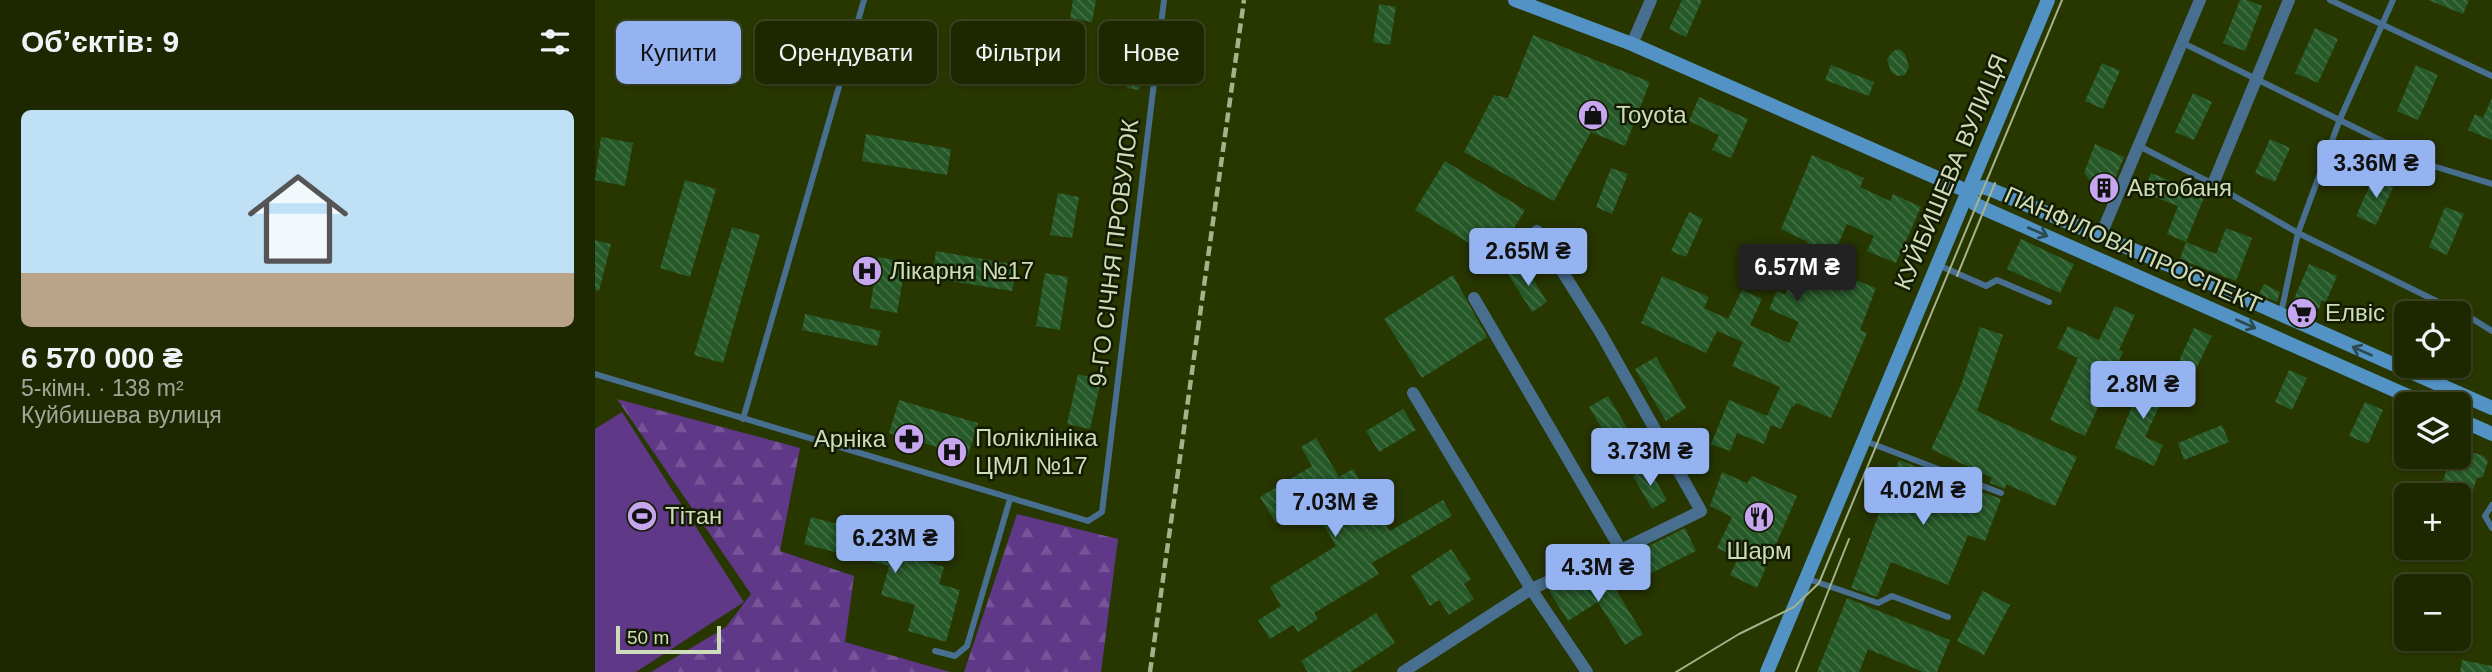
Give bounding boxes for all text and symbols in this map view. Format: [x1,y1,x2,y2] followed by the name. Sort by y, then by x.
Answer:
[616,21,741,84] chip: Купити
[755,21,937,84] chip: Орендувати
[951,21,1085,84] chip: Фільтри
[1099,21,1204,84] chip: Нове
[536,23,574,61] icon: filters
[21,25,179,58] text: Об’єктів: 9
[1889,50,2012,294] street label: КУЙБИШЕВА ВУЛИЦЯ
[1576,98,1610,132] shop icon: Toyota
[1616,101,1687,128] place label: Toyota
[1084,118,1143,388] street label: 9-ГО СІЧНЯ ПРОВУЛОК
[2311,140,2441,200] pin: 3.36M ₴
[2333,150,2419,176] text: 3.36M ₴
[235,156,361,282] icon: home
[2087,171,2121,205] building icon: Автобаня
[2127,174,2232,201] place label: Автобаня
[2001,181,2266,319] street label: ПАНФІЛОВА ПРОСПЕКТ
[2026,226,2048,239] one-way arrow
[1463,229,1593,288] pin: 2.65M ₴
[1485,238,1571,264] text: 2.65M ₴
[1732,244,1862,304] pin: 6.57M ₴
[850,254,884,288] hospital icon: Лікарня №17
[1754,254,1840,280] text: 6.57M ₴
[890,257,1034,284] place label: Лікарня №17
[2285,296,2319,330] supermarket icon: Елвіс
[2325,299,2385,326] place label: Елвіс
[2394,301,2471,651] map controls
[2394,301,2471,378] button: locate
[2234,318,2256,331] one-way arrow
[21,341,183,374] text: 6 570 000 ₴
[2352,344,2373,357] one-way arrow
[2086,362,2200,421] pin: 2.8M ₴
[2107,371,2179,397] text: 2.8M ₴
[21,375,184,401] text: 5-кімн. · 138 m²
[2394,392,2471,469] button: layers
[21,402,222,428] text: Куйбишева вулиця
[892,422,926,456] pharmacy icon: Арніка
[975,424,1098,479] place label: Поліклініка ЦМЛ №17
[814,425,887,452] place label: Арніка
[1585,428,1715,488] pin: 3.73M ₴
[935,435,969,469] hospital icon: Поліклініка ЦМЛ №17
[1607,438,1693,464] text: 3.73M ₴
[1858,468,1988,527] pin: 4.02M ₴
[1880,477,1966,503] text: 4.02M ₴
[1270,480,1400,539] pin: 7.03M ₴
[2394,483,2471,560] button: +
[1292,489,1378,515] text: 7.03M ₴
[625,499,659,533] sports icon: Тітан
[1742,500,1776,534] restaurant icon: Шарм
[665,502,722,529] place label: Тітан
[830,516,960,575] pin: 6.23M ₴
[852,525,938,551] text: 6.23M ₴
[1726,537,1792,564] place label: Шарм
[1541,544,1655,604] pin: 4.3M ₴
[1562,554,1634,580] text: 4.3M ₴
[2394,574,2471,651] button: −
[616,623,721,655] scale bar
[627,627,669,648] text: 50 m

